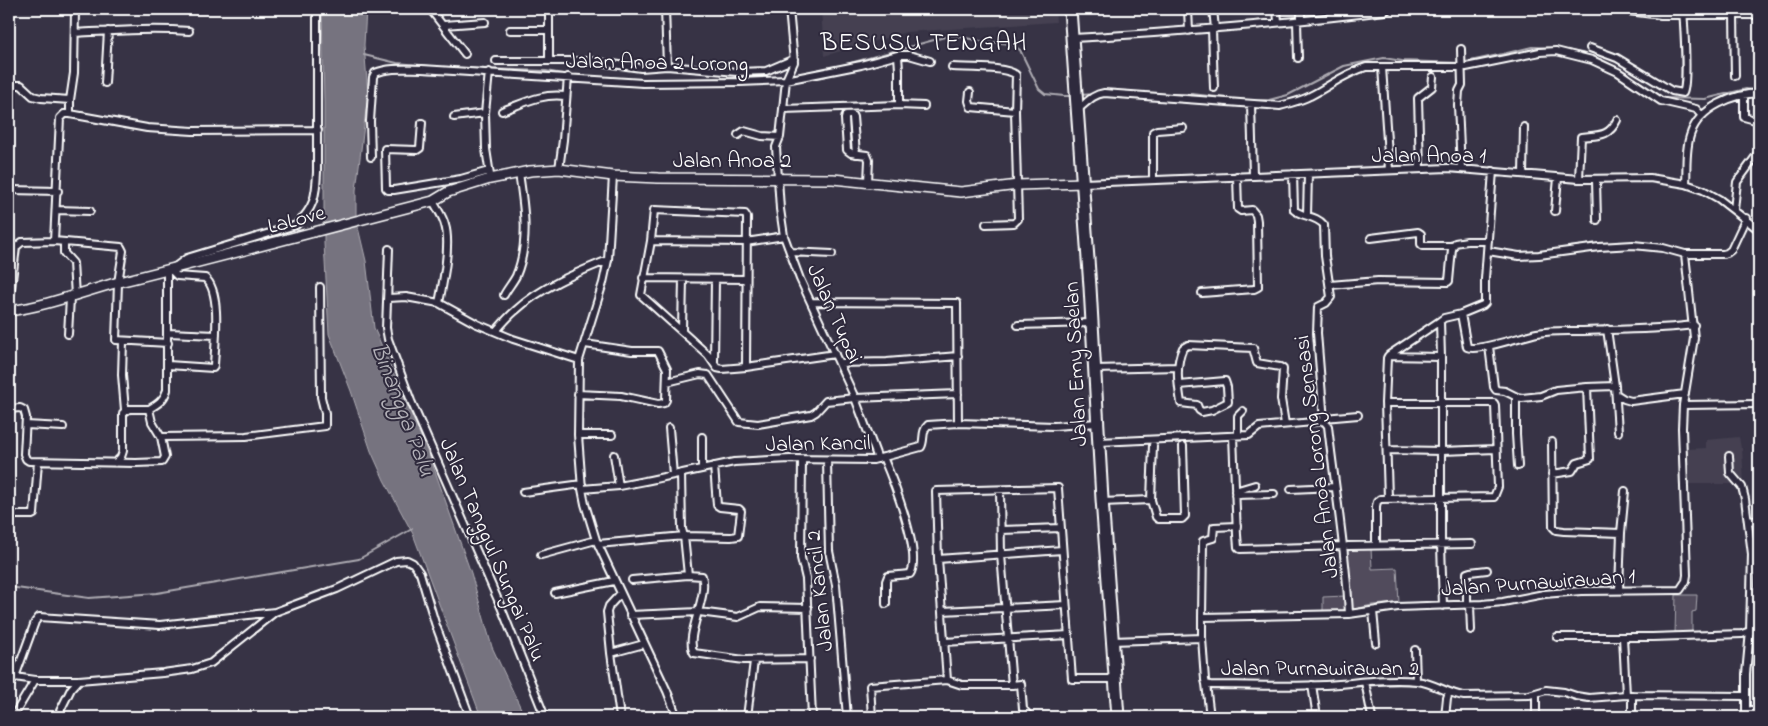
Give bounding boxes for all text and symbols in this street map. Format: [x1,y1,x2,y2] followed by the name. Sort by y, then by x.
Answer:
[820,26,1027,62] district label: BESUSU TENGAH
[565,46,749,83] street label: Jalan Anoa 2 Lorong
[1372,141,1486,173] street label: Jalan Anoa 1
[673,146,791,178] street label: Jalan Anoa 2
[264,198,329,244] street label: LaLove
[797,259,869,369] street label: Jalan Tupai
[1057,281,1098,447] street label: Jalan Emy Saelan
[1287,333,1350,580] street label: Jalan Anoa Lorong Sensasi
[360,338,443,482] water label: Binangga Palu
[765,428,871,462] street label: Jalan Kancil
[429,434,553,667] street label: Jalan Tanggul Sungai Palu
[799,528,843,653] street label: Jalan Kancil 2
[1440,561,1636,607] street label: Jalan Purnawirawan 1
[1221,654,1419,686] street label: Jalan Purnawirawan 2

